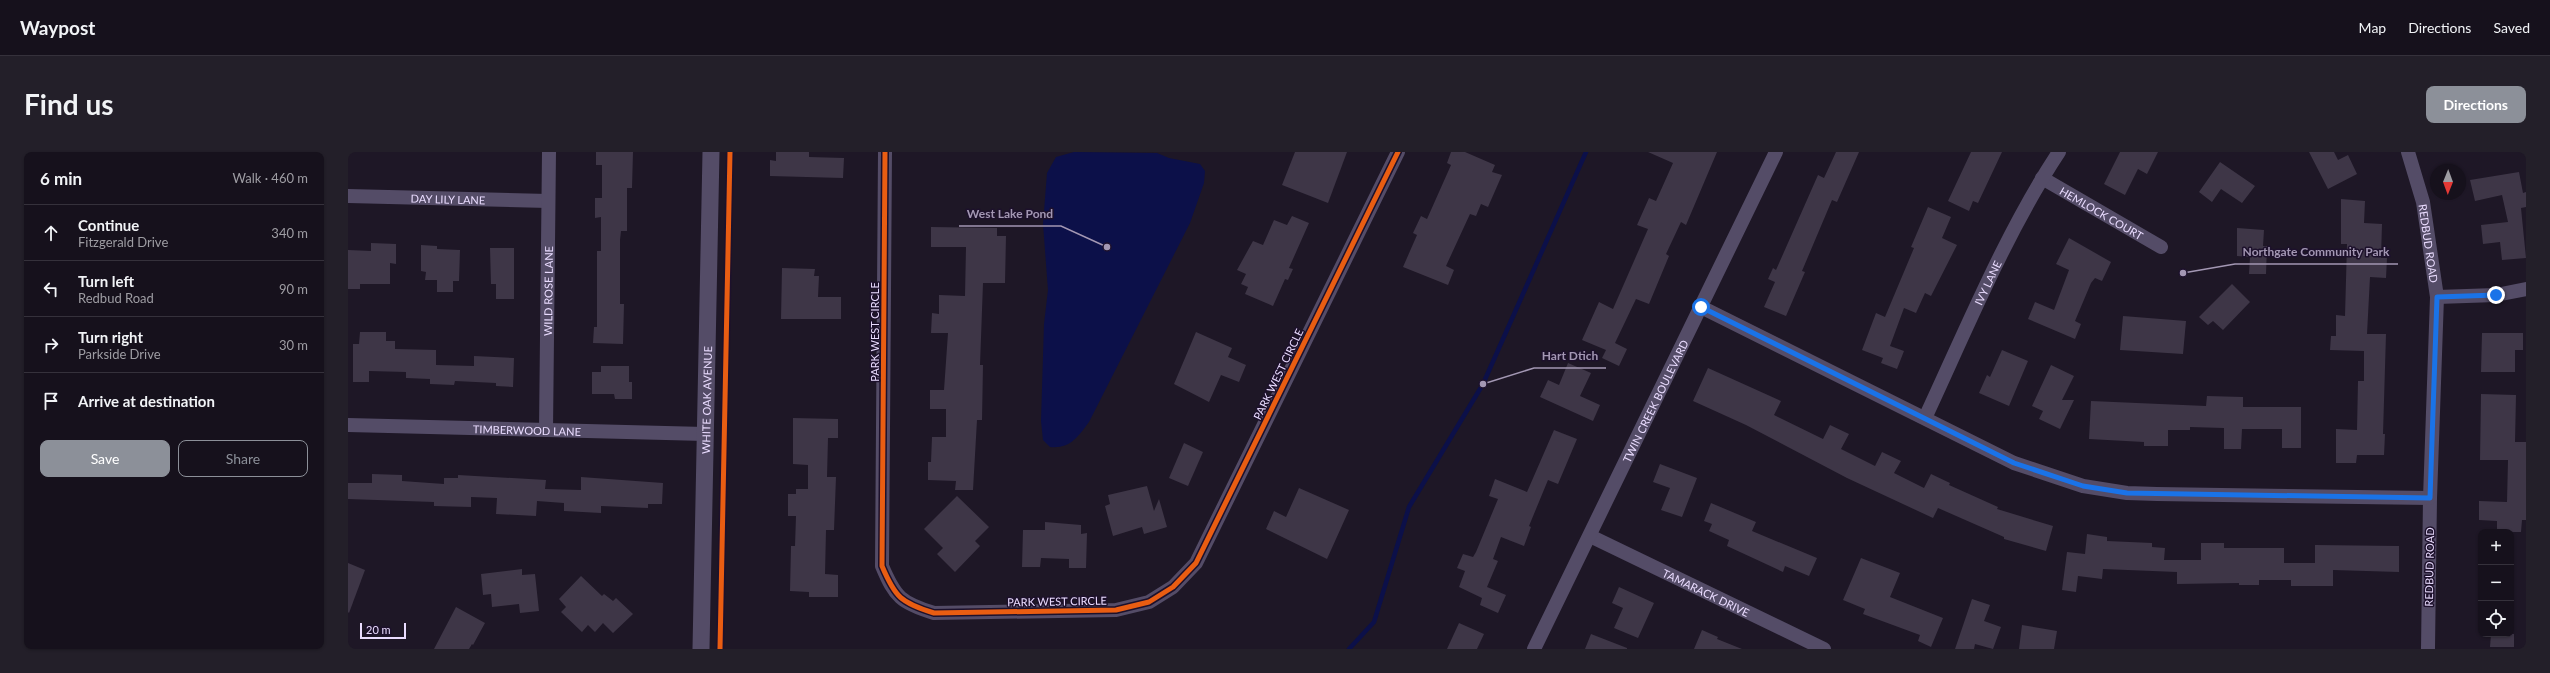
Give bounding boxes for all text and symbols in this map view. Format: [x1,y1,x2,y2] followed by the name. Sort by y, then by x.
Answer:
[20,16,95,39] text: Waypost
[2359,19,2386,36] text: Map
[2408,19,2471,36] text: Directions
[2493,19,2530,36] text: Saved
[2426,86,2526,123] button: Directions
[24,87,114,121] text: Find us
[2430,164,2466,200] north arrow
[40,168,82,189] text: 6 min
[232,170,308,186] text: Walk · 460 m
[2058,183,2146,242] street label: HEMLOCK COURT
[411,191,485,206] street label: DAY LILY LANE
[959,202,1061,226] callout: West Lake Pond
[2417,203,2441,284] street label: REDBUD ROAD
[967,206,1053,221] text: West Lake Pond
[78,216,139,234] text: Continue
[40,222,62,244] icon: ahead
[271,225,308,241] text: 340 m
[78,234,168,250] text: Fitzgerald Drive
[2235,240,2398,264] callout: Northgate Community Park
[2243,244,2390,259] text: Northgate Community Park
[541,246,554,336] street label: WILD ROSE LANE
[1971,258,2003,307] street label: IVY LANE
[78,272,134,290] text: Turn left
[40,278,62,300] icon: left
[279,281,308,297] text: 90 m
[868,282,881,382] street label: PARK WEST CIRCLE
[2487,286,2505,304] route end
[78,290,154,306] text: Redbud Road
[1692,298,1710,316] route start
[1250,326,1306,422] street label: PARK WEST CIRCLE
[78,328,143,346] text: Turn right
[40,334,62,356] icon: right
[279,337,308,353] text: 30 m
[1619,337,1690,464] street label: TWIN CREEK BOULEVARD
[1534,344,1606,368] callout: Hart Dtich
[78,346,161,362] text: Parkside Drive
[698,346,714,454] street label: WHITE OAK AVENUE
[1542,348,1598,363] text: Hart Dtich
[40,390,62,412] icon: arrive
[78,392,215,410] text: Arrive at destination
[473,422,581,437] street label: TIMBERWOOD LANE
[40,440,170,477] button: Save
[178,440,308,477] button: Share
[2422,527,2436,607] street label: REDBUD ROAD
[2478,529,2514,637] map controls
[2478,529,2514,565] button: +
[2478,565,2514,601] button: −
[1661,566,1752,619] street label: TAMARACK DRIVE
[1007,594,1107,608] street label: PARK WEST CIRCLE
[2478,601,2514,637] button: locate
[360,621,406,640] scale bar
[366,623,391,636] text: 20 m

